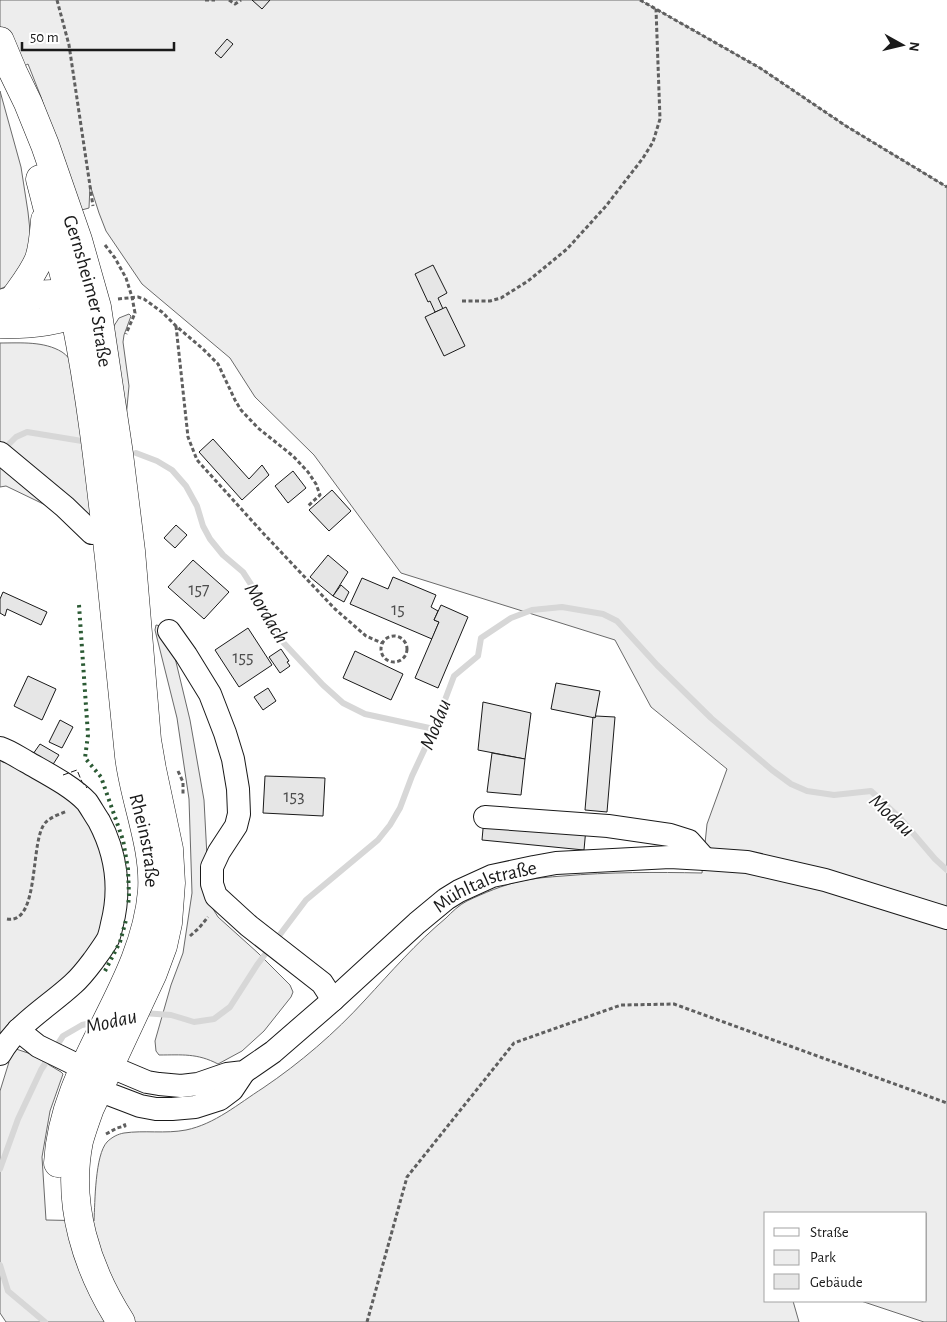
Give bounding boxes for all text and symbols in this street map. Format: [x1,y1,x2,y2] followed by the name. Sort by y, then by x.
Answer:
[22,20,175,52] scale bar
[877,20,927,70] north arrow
[30,30,59,45] text: 50 m
[906,41,921,52] text: N
[59,212,115,368] street label: Gernsheimer Straße
[241,579,293,647] water label: Mordach
[188,581,210,599] house number: 157
[391,601,405,619] house number: 15
[232,649,254,667] house number: 155
[416,696,455,752] water label: Modau
[283,788,305,806] house number: 153
[865,790,918,841] water label: Modau
[125,792,161,888] street label: Rheinstraße
[429,858,539,917] street label: Mühltalstraße
[83,1005,139,1038] water label: Modau
[764,1212,927,1302] legend
[810,1225,849,1240] text: Straße
[810,1250,836,1265] text: Park
[810,1275,863,1290] text: Gebäude

